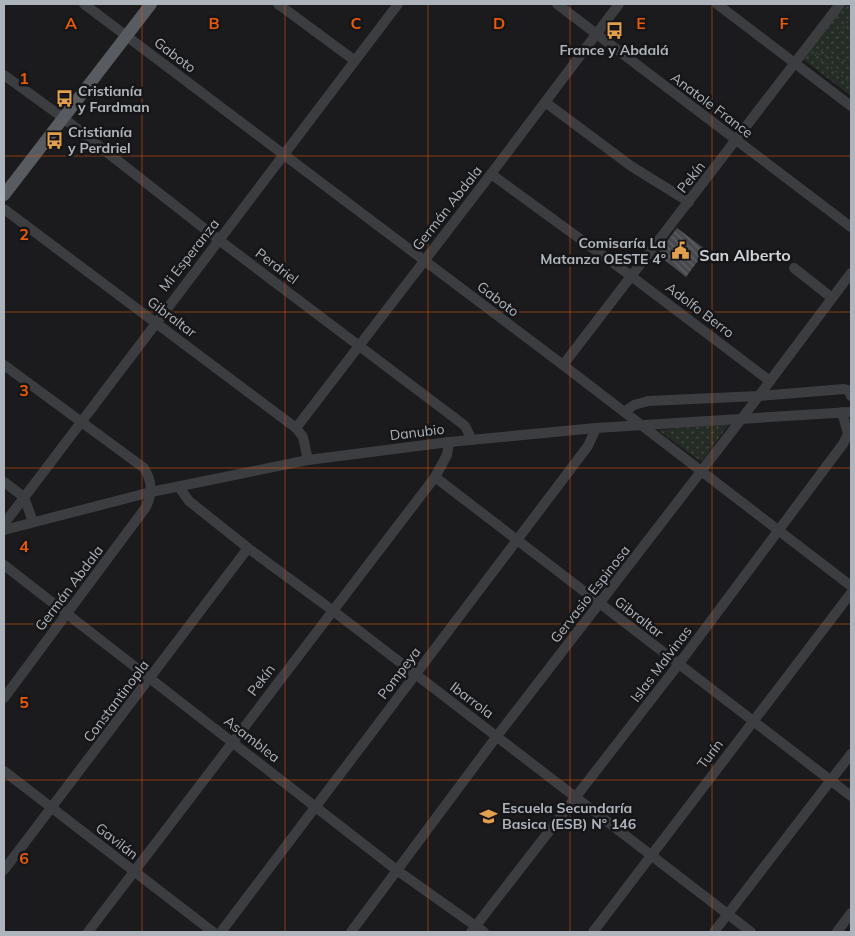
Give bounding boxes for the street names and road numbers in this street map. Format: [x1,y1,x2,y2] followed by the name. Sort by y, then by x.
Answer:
[150,33,200,77] street label: Gaboto
[667,68,757,142] street label: Anatole France
[673,158,709,196] street label: Pekín
[408,162,486,254] street label: Germán Abdala
[155,215,223,295] street label: Mi Esperanza
[252,244,302,288] street label: Perdriel
[473,277,523,321] street label: Gaboto
[662,278,738,342] street label: Adolfo Berro
[144,293,201,342] street label: Gibraltar
[389,420,445,444] street label: Danubio
[546,541,634,647] street label: Gervasio Espinosa
[31,542,107,634] street label: Germán Abdala
[611,592,668,642] street label: Gibraltar
[626,622,696,706] street label: Islas Malvinas
[374,643,424,703] street label: Pompeya
[79,656,153,746] street label: Constantinopla
[243,661,279,699] street label: Pekín
[447,678,497,722] street label: Ibarrola
[221,712,283,766] street label: Asamblea
[693,736,727,772] street label: Turín
[92,819,142,863] street label: Gavilán

